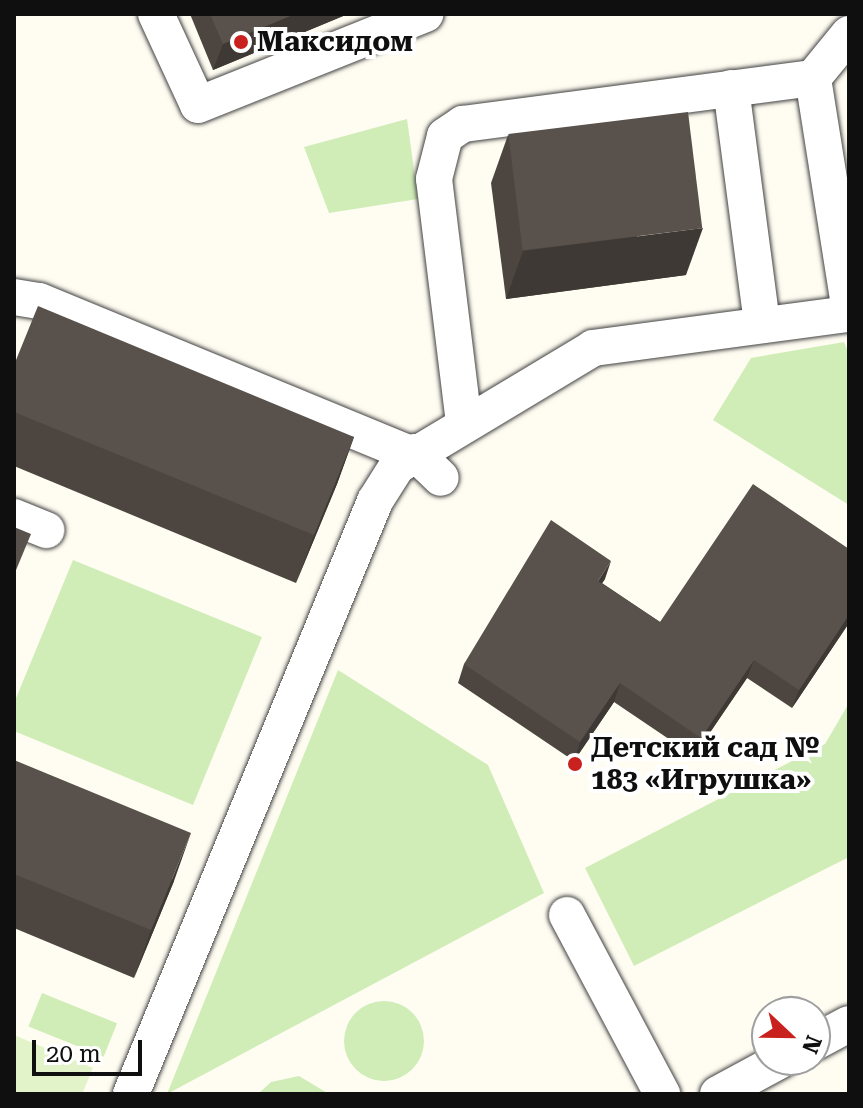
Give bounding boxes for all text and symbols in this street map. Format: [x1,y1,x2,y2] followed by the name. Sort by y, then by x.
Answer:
[257,25,413,59] place label: Максидом
[232,33,250,51] marker: Максидом
[591,731,820,797] place label: Детский сад № 183 «Игрушка»
[566,755,584,773] marker: Детский сад № 183 «Игрушка»
[751,996,831,1076] north arrow
[36,1024,146,1074] scale bar
[797,1032,827,1057] text: N
[46,1040,101,1068] text: 20 m

